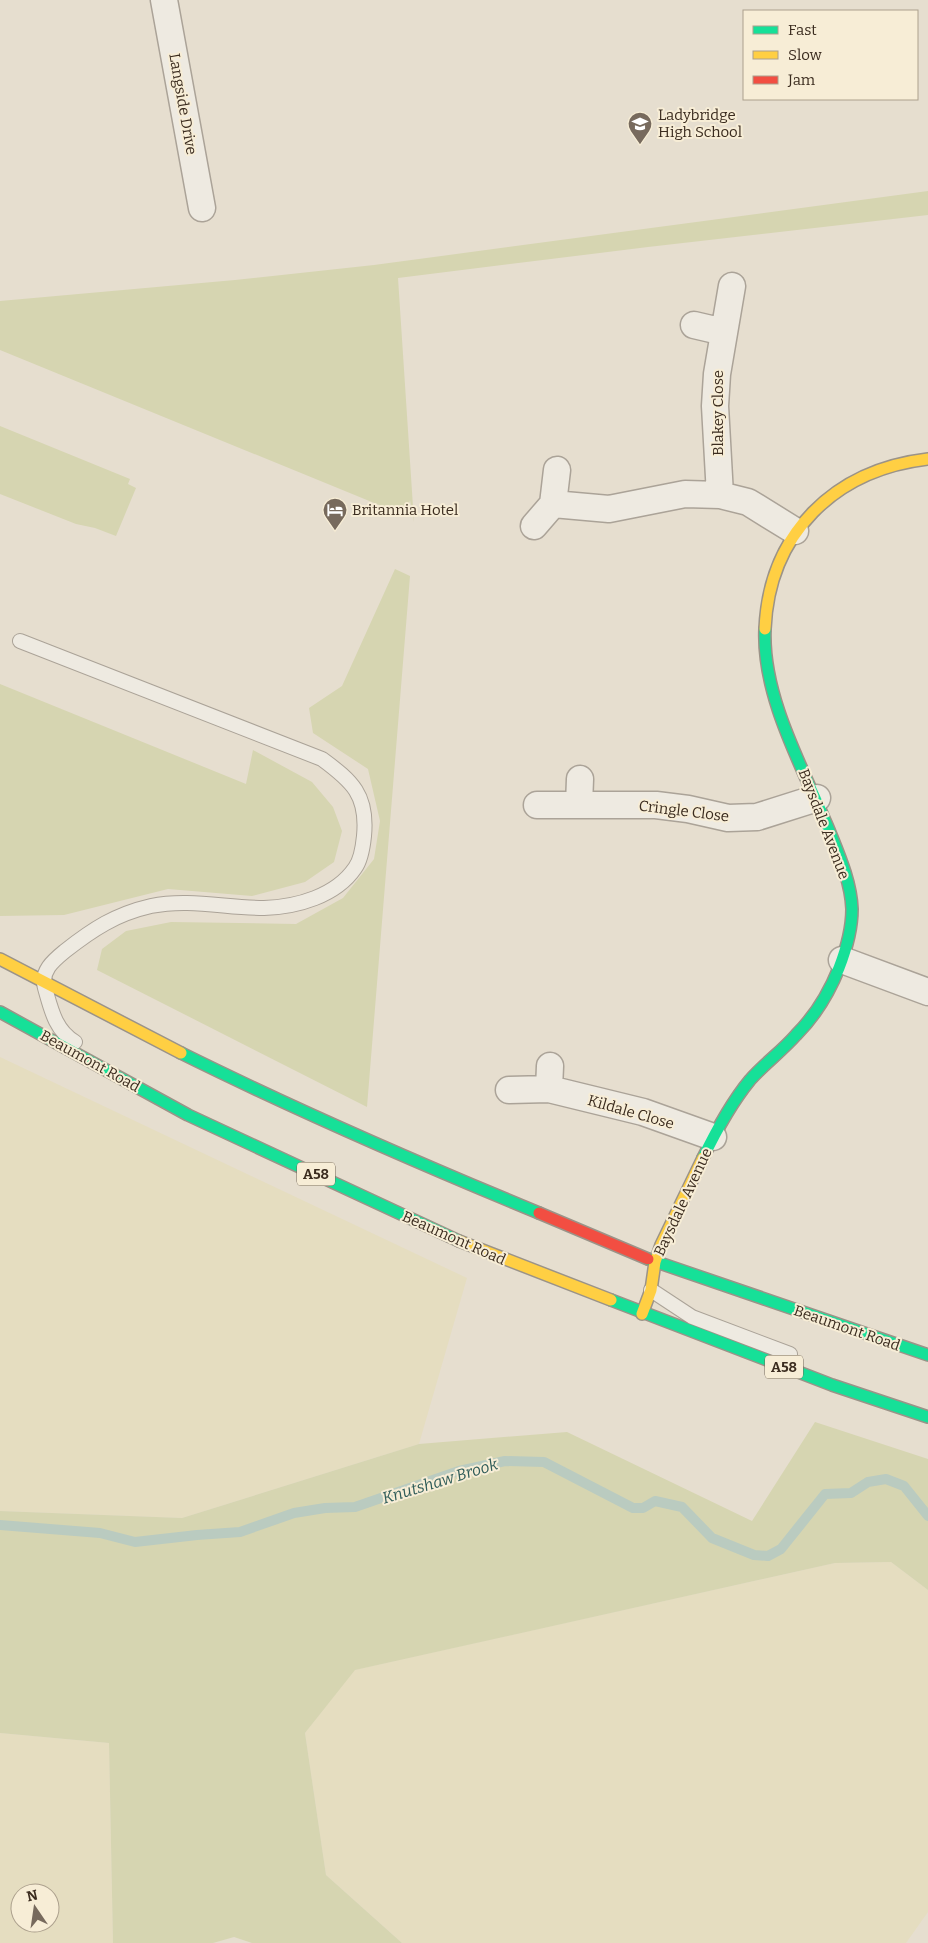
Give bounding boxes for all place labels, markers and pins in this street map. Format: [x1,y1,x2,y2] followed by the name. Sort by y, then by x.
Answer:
[658,106,742,141] place label: Ladybridge High School
[627,111,653,145] school or university icon: Ladybridge High School
[322,497,348,531] hotel icon: Britannia Hotel
[352,501,458,519] place label: Britannia Hotel

